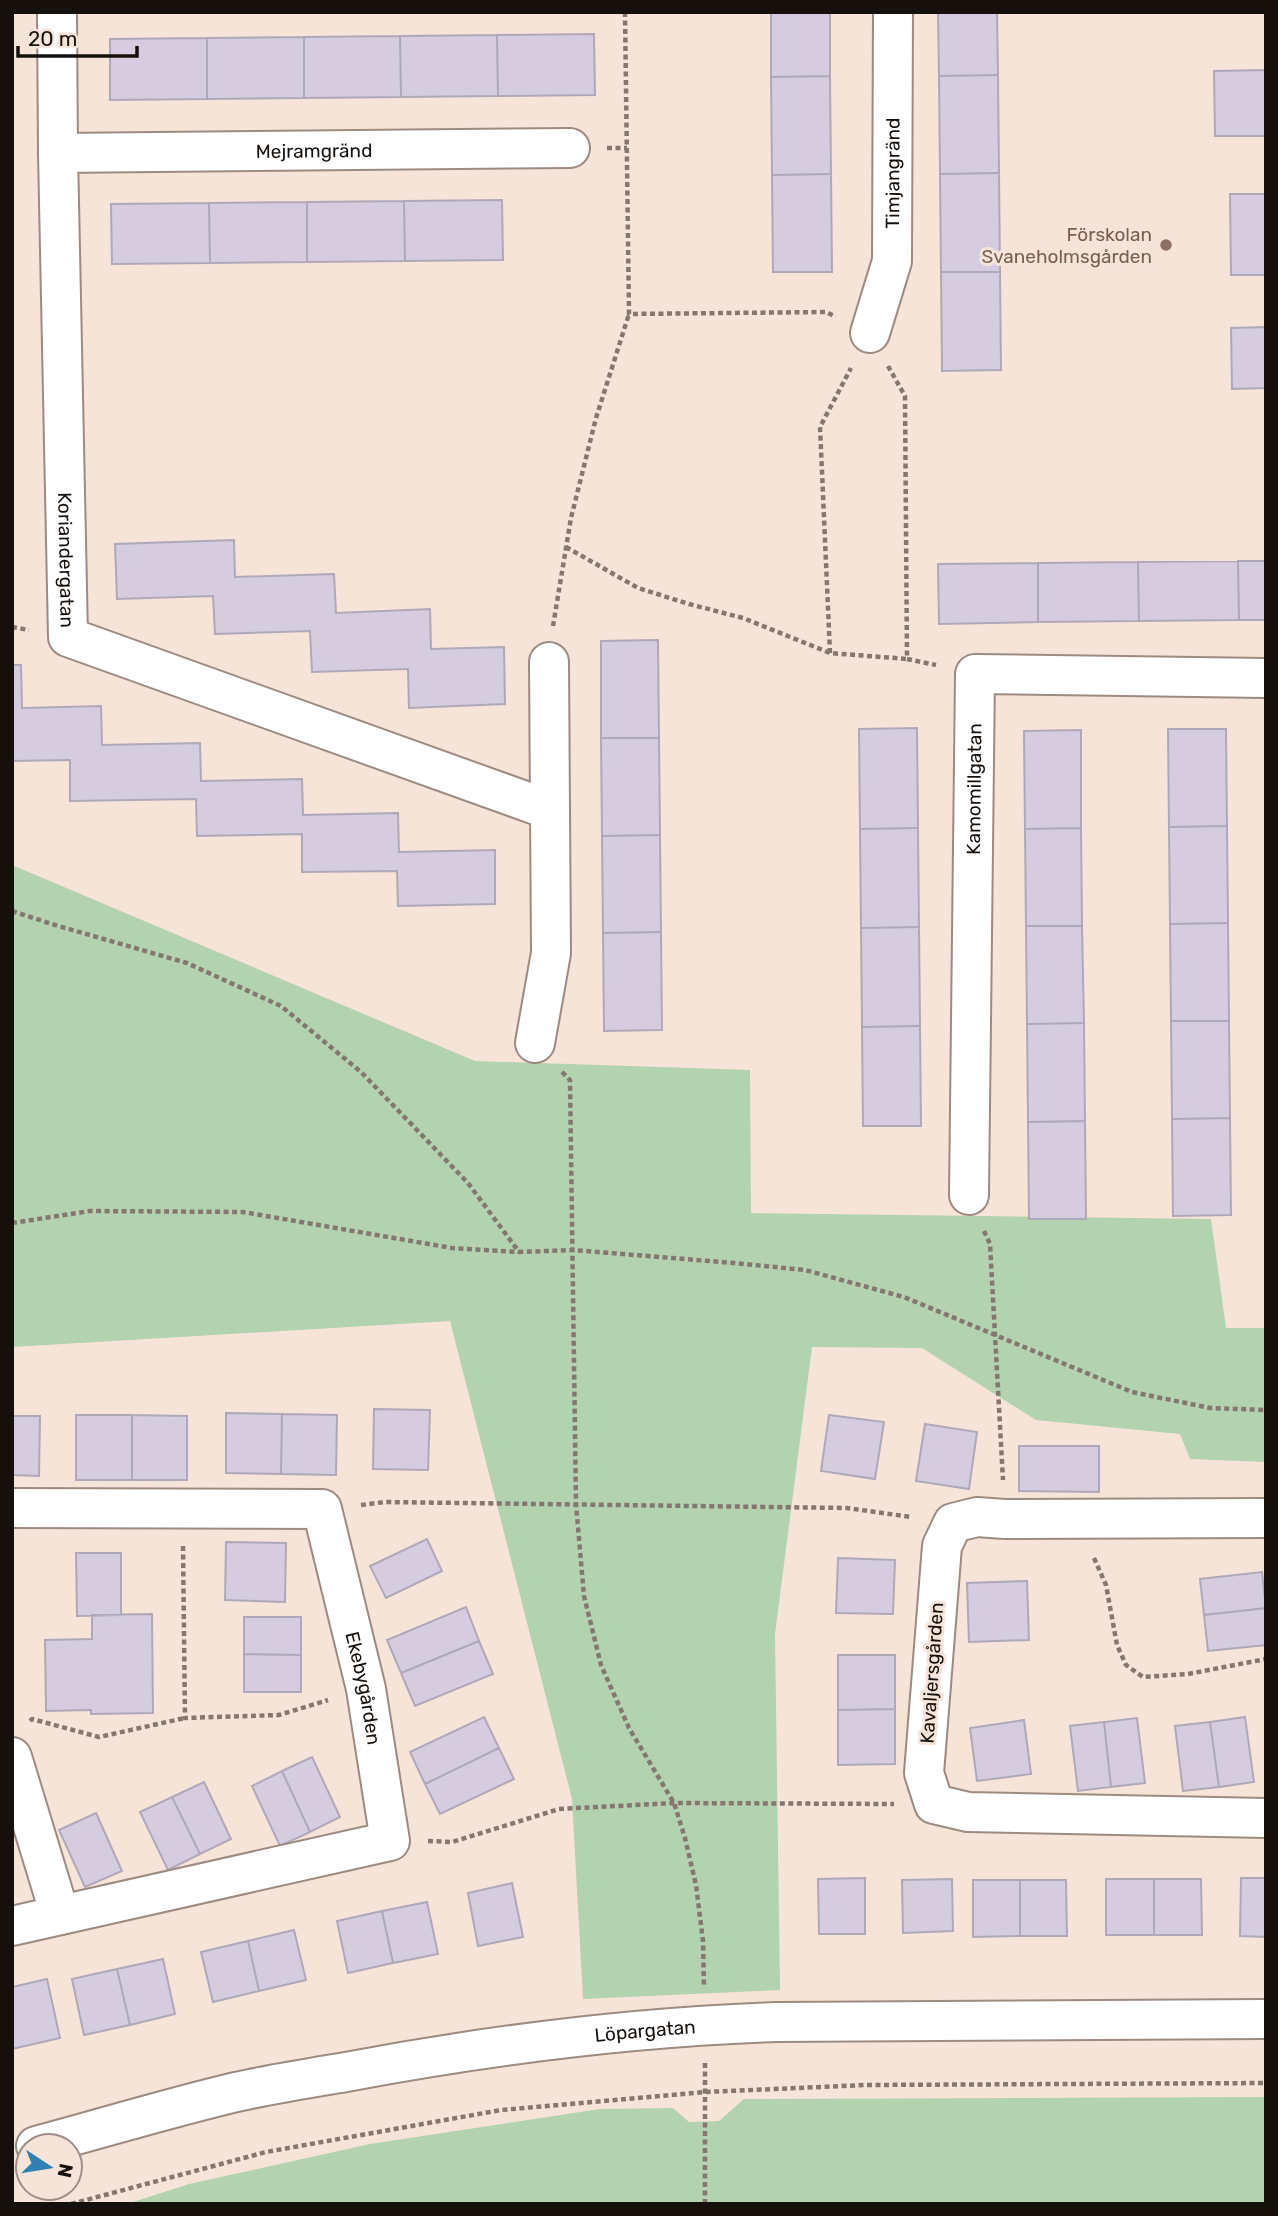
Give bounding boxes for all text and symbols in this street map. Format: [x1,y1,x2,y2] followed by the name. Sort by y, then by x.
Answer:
[18,14,136,58] scale bar
[28,26,77,51] text: 20 m
[881,118,904,229] street label: Timjangränd
[255,138,372,163] street label: Mejramgränd
[981,223,1152,268] place label: Förskolan Svaneholmsgården
[1158,237,1174,253] marker: Förskolan Svaneholmsgården
[54,492,79,628] street label: Koriandergatan
[961,723,986,855] street label: Kamomillgatan
[916,1602,948,1744] street label: Kavaljersgården
[341,1629,386,1746] street label: Ekebygården
[593,2015,696,2046] street label: Löpargatan
[14,2132,84,2202] north arrow
[52,2161,78,2180] text: N

